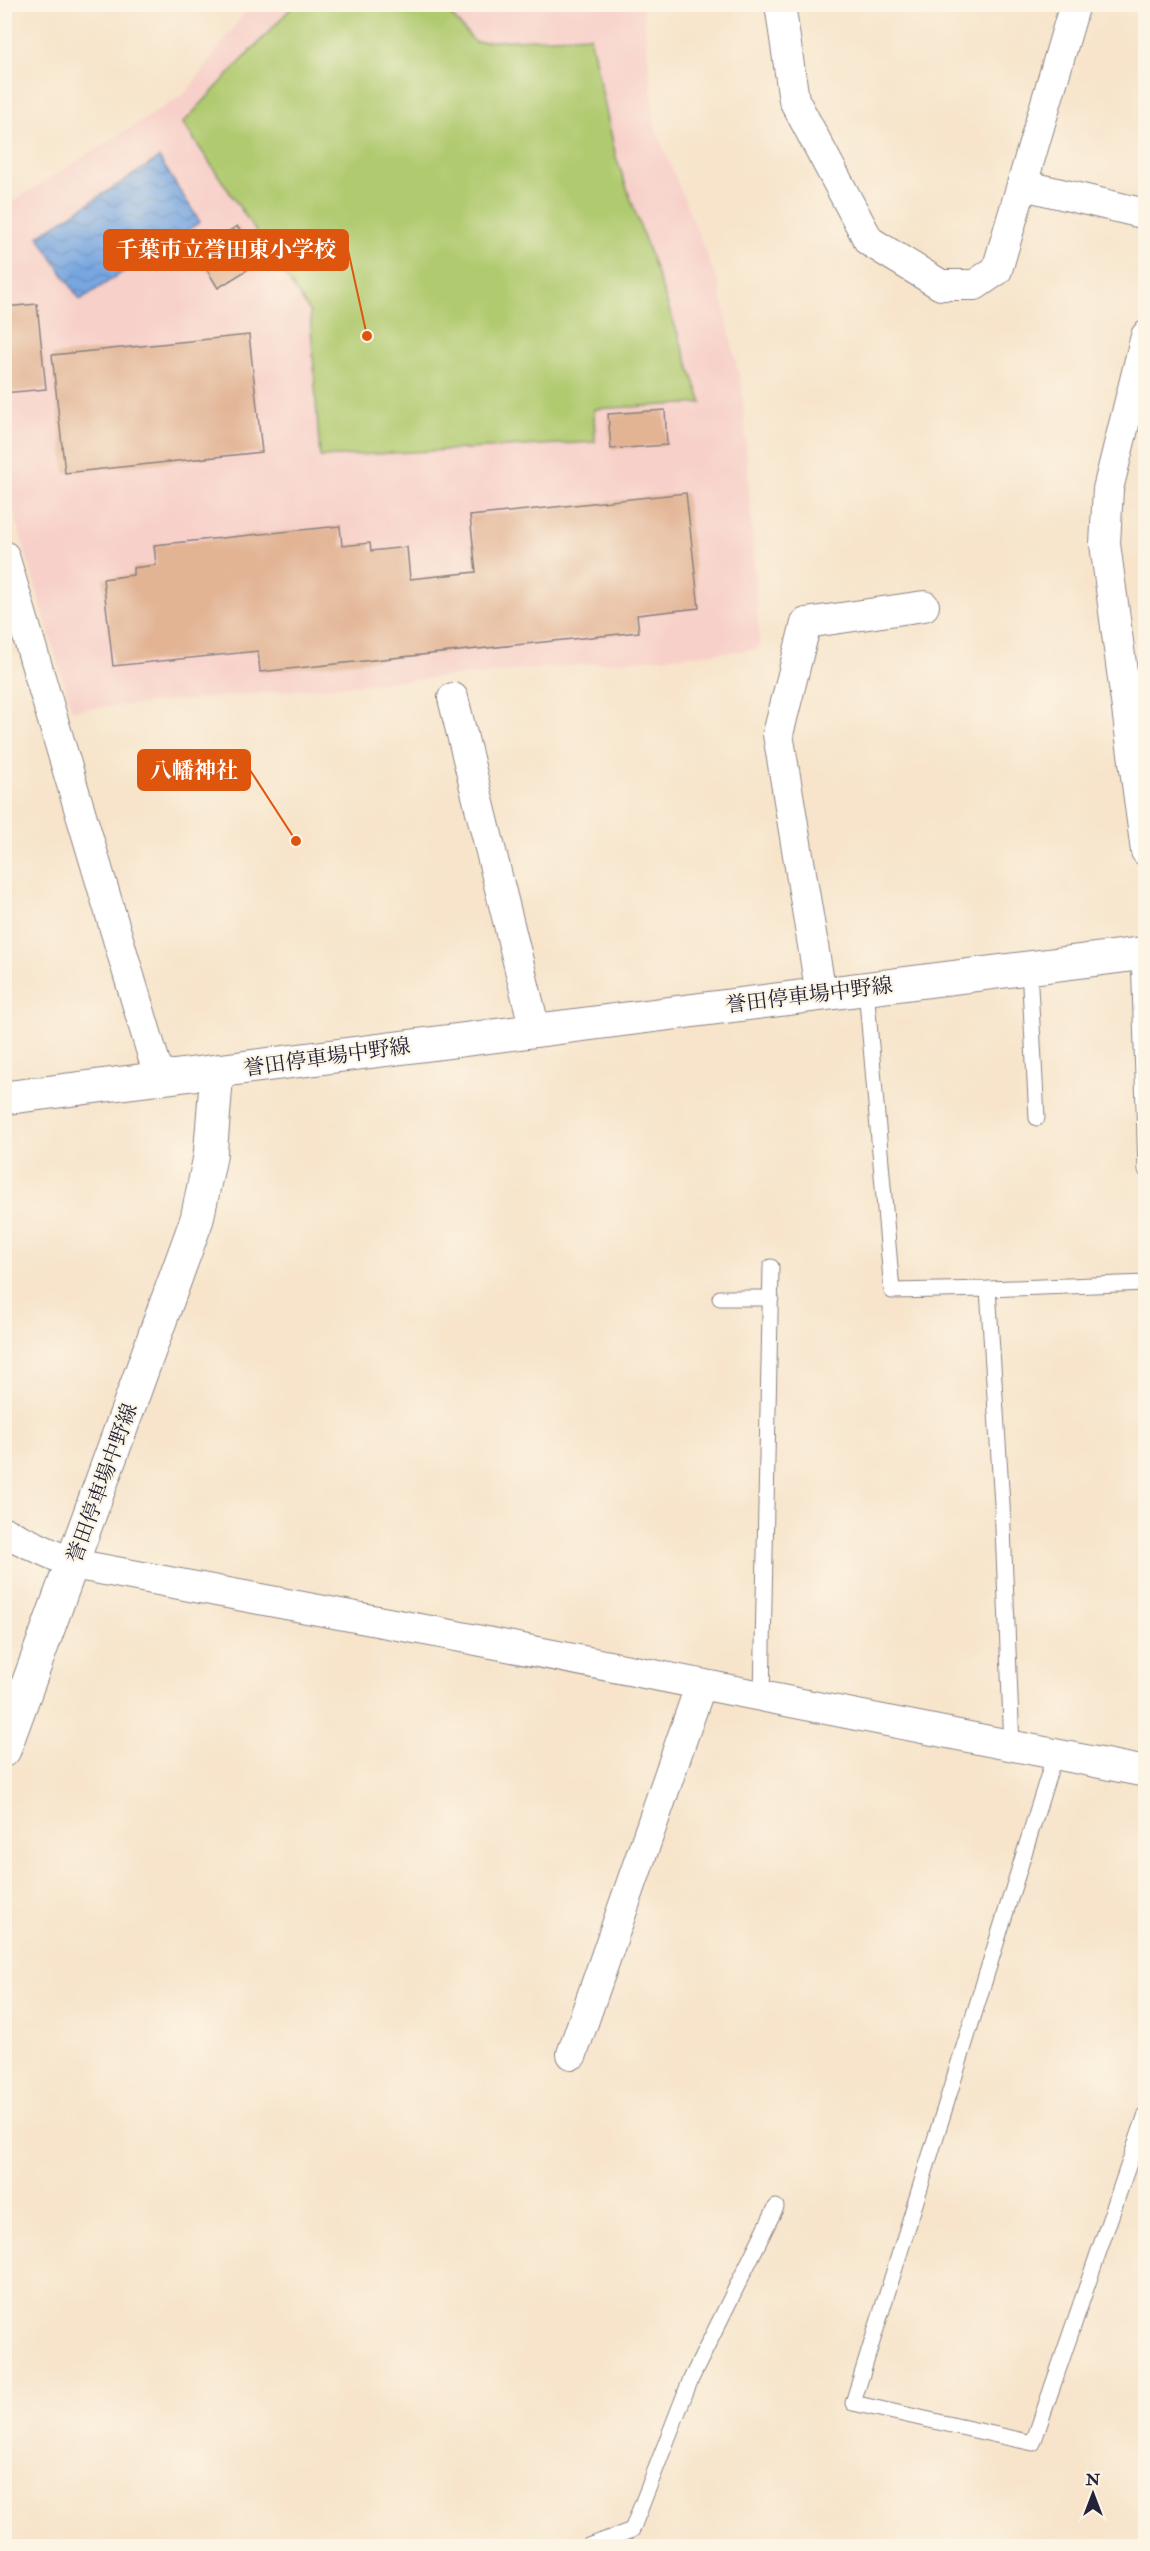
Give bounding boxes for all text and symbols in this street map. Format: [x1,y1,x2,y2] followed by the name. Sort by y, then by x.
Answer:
[104,230,348,270] callout: 千葉市立誉田東小学校
[116,236,336,264] text: 千葉市立誉田東小学校
[138,750,250,790] callout: 八幡神社
[150,757,238,785] text: 八幡神社
[724,972,894,1019] street label: 誉田停車場中野線
[242,1032,412,1083] street label: 誉田停車場中野線
[61,1400,144,1567] street label: 誉田停車場中野線
[1063,2464,1123,2524] north arrow
[1085,2470,1101,2490] text: N

